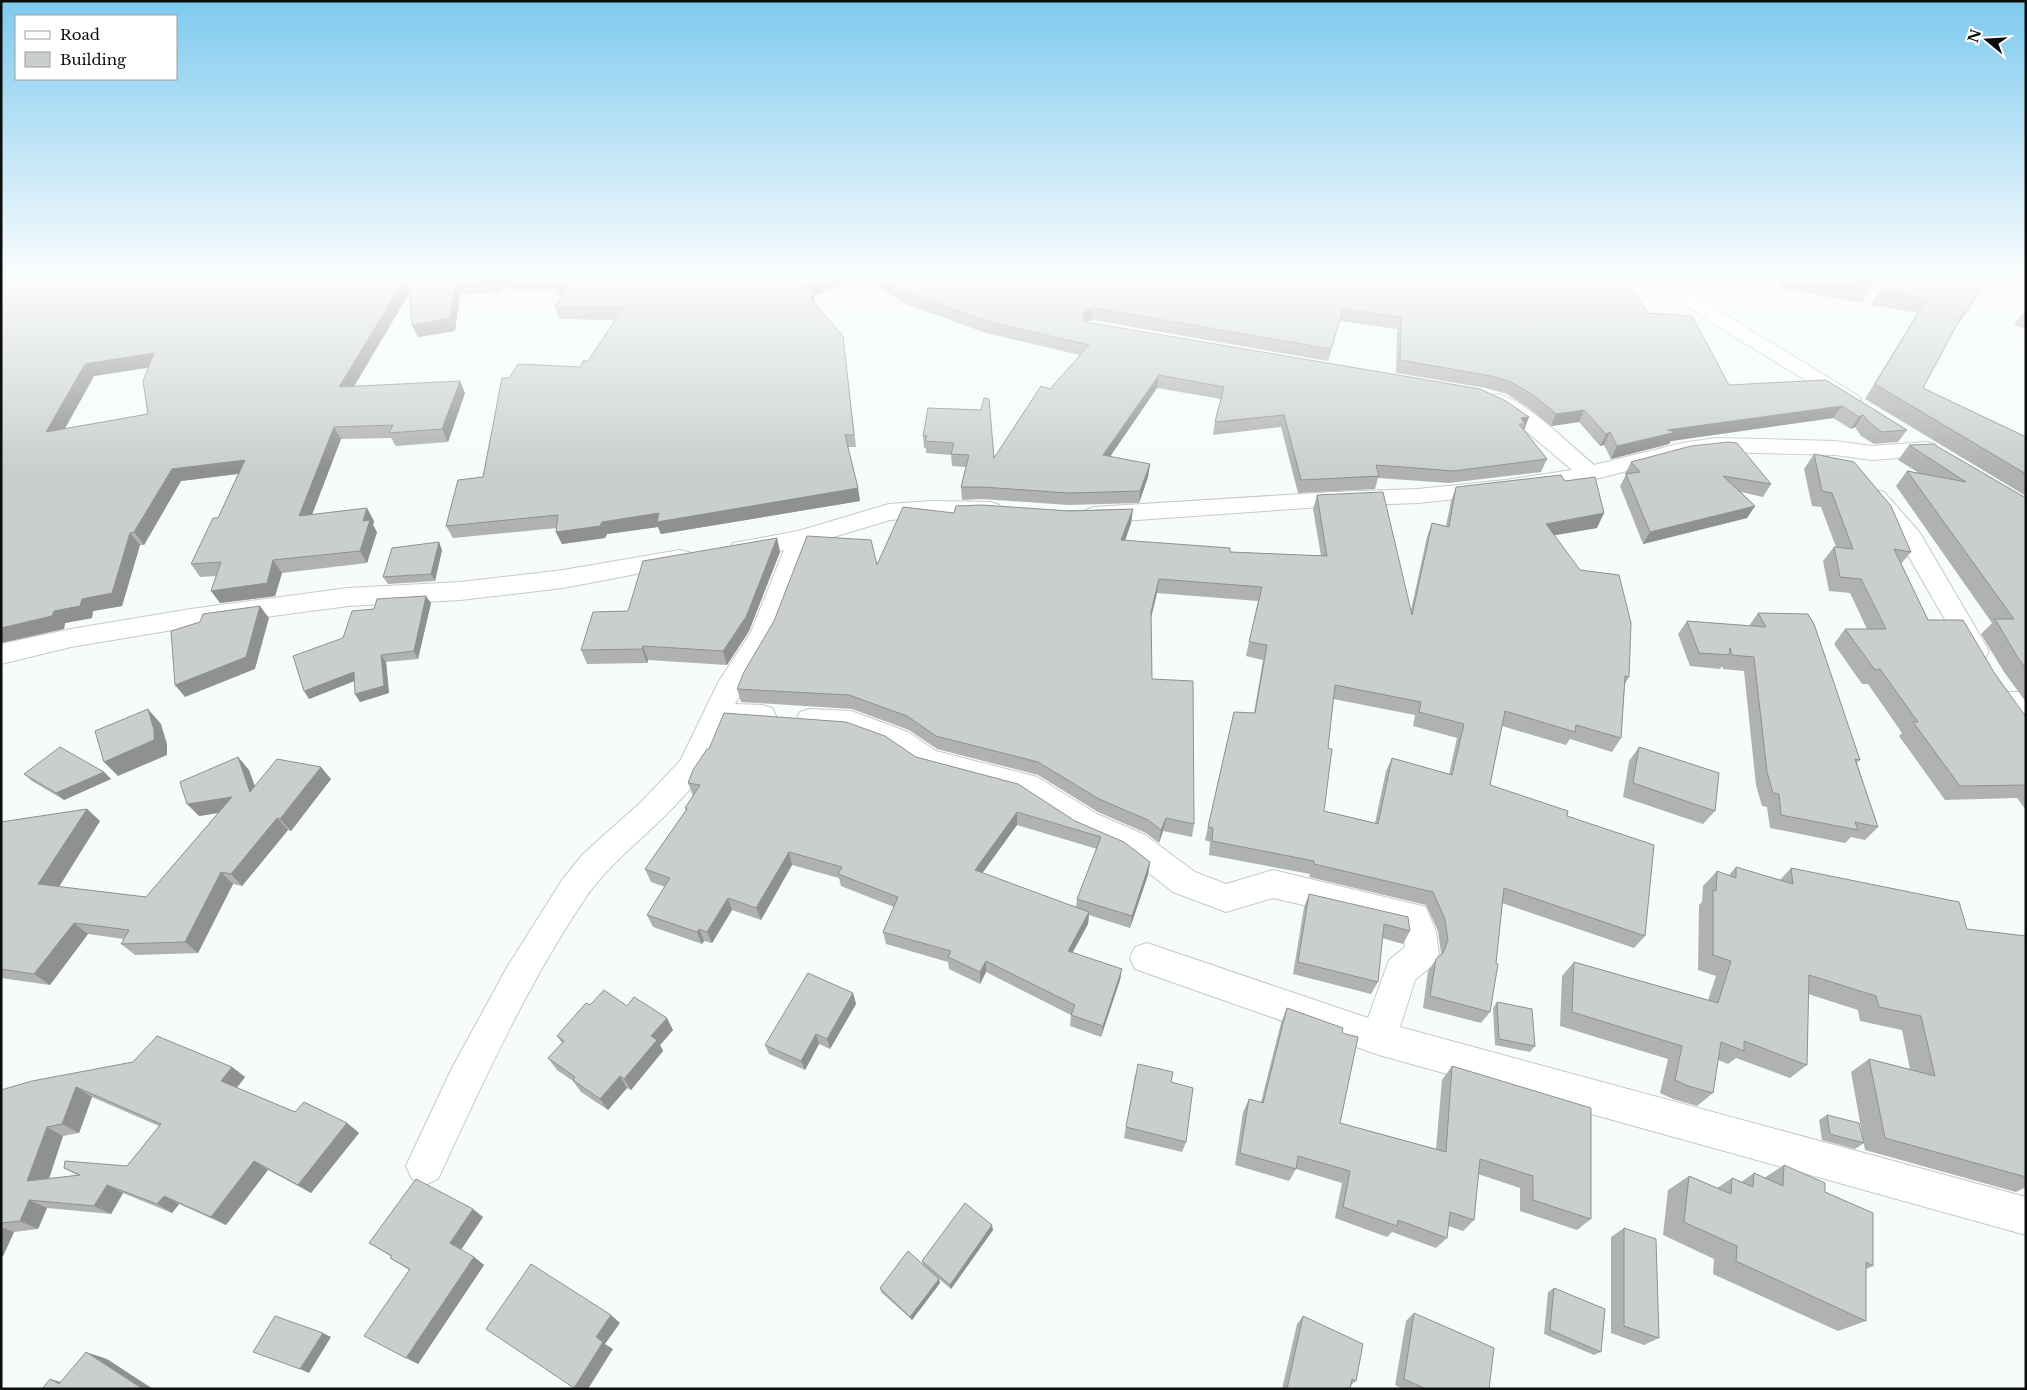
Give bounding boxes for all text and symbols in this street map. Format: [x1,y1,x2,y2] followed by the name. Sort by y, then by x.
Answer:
[15,15,178,80] legend
[1962,15,2012,65] north arrow
[60,25,100,44] text: Road
[1964,27,1985,45] text: N
[60,50,127,69] text: Building

